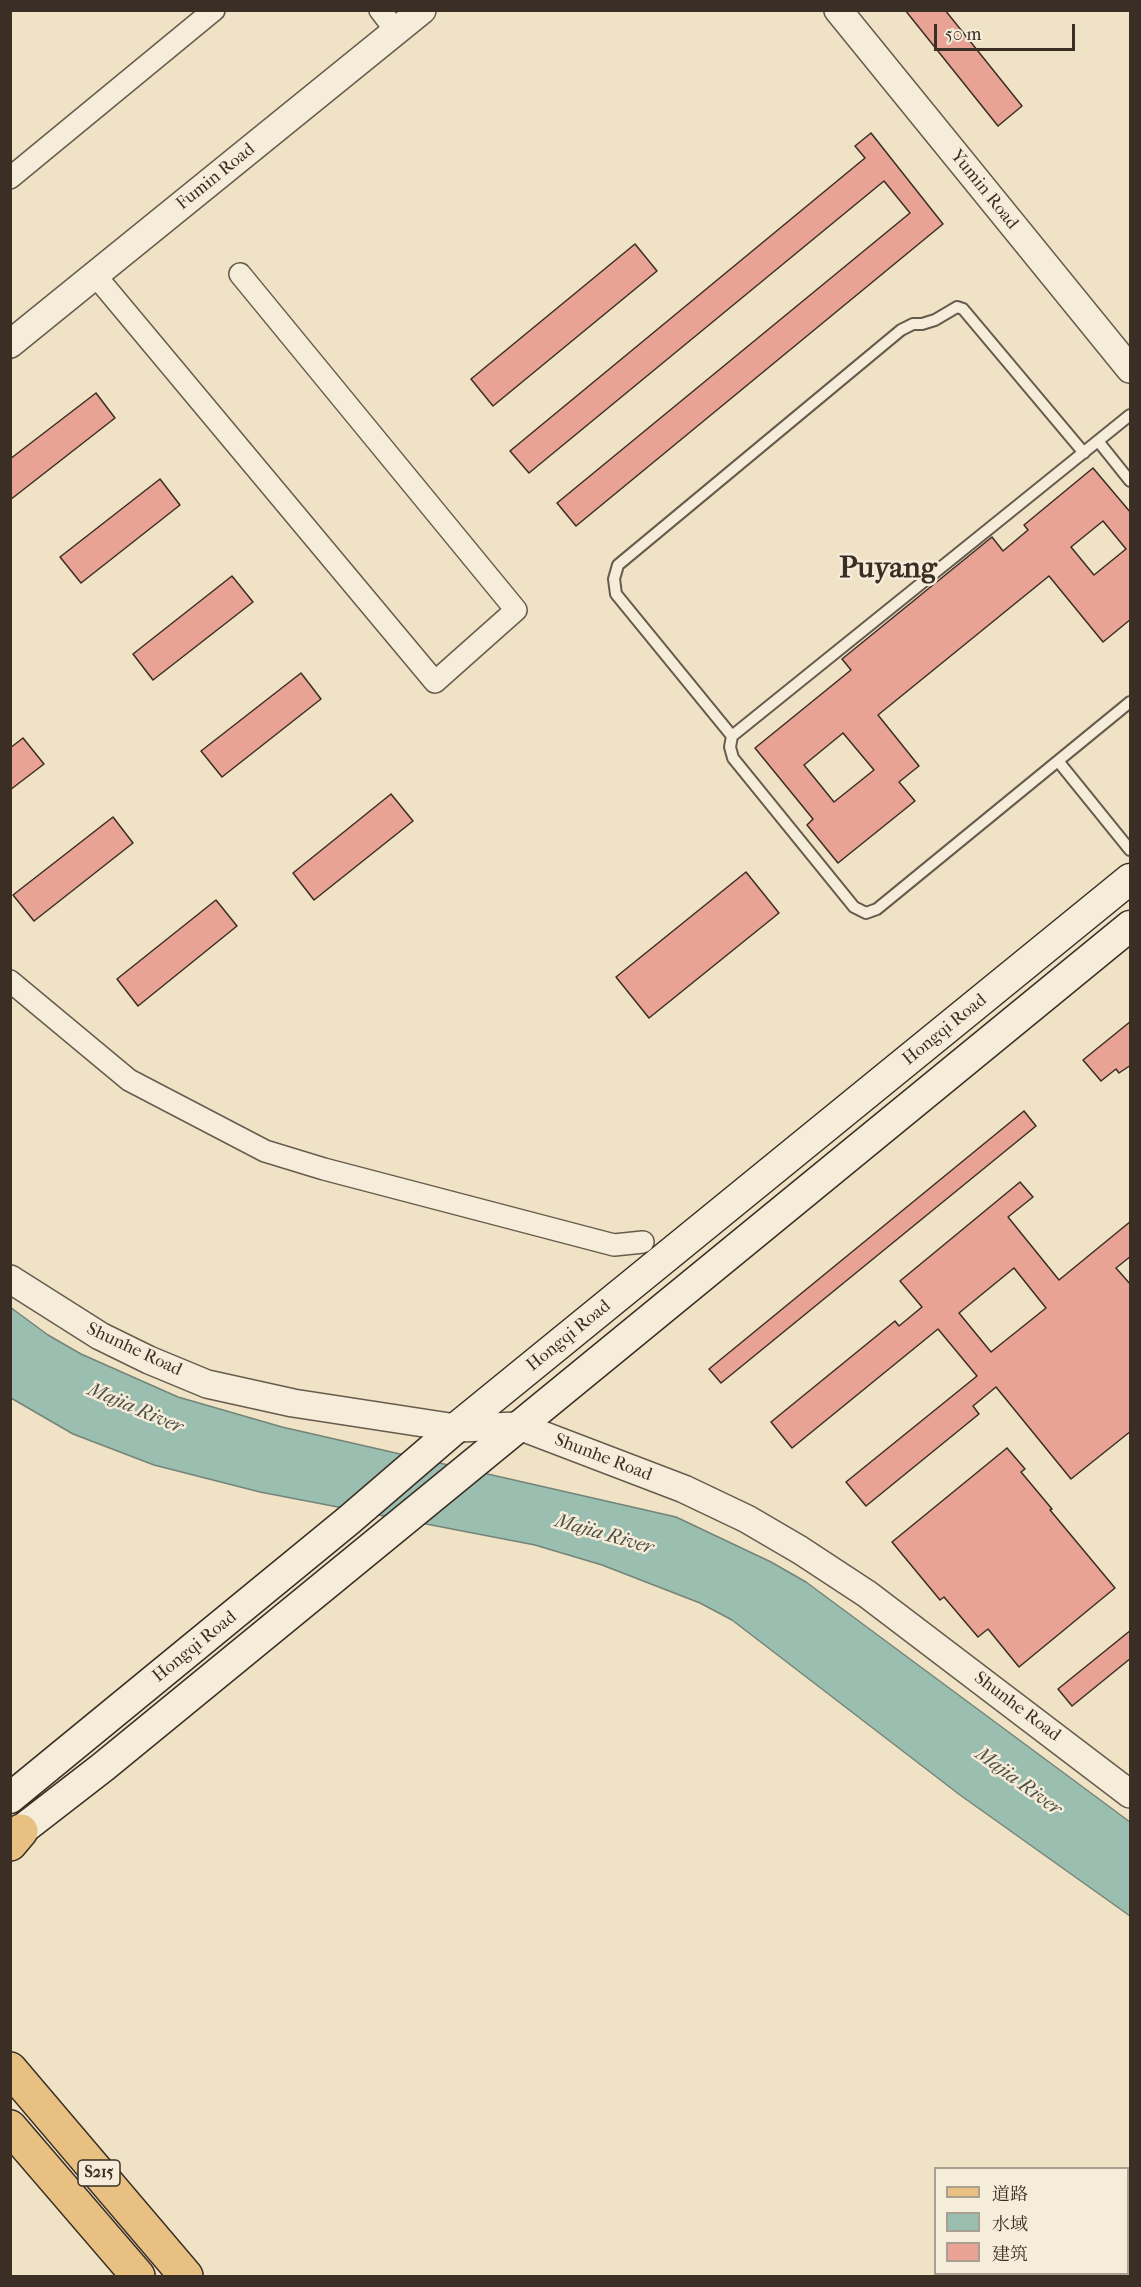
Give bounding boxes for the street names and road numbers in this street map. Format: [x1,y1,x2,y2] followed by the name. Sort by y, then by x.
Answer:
[172,139,260,215] street label: Fumin Road
[945,146,1023,234] street label: Yumin Road
[899,990,991,1070] street label: Hongqi Road
[523,1296,615,1376] street label: Hongqi Road
[83,1319,185,1381] street label: Shunhe Road
[551,1430,655,1486] street label: Shunhe Road
[149,1607,241,1687] street label: Hongqi Road
[970,1667,1064,1747] street label: Shunhe Road
[78,2160,120,2186] road number: S215

